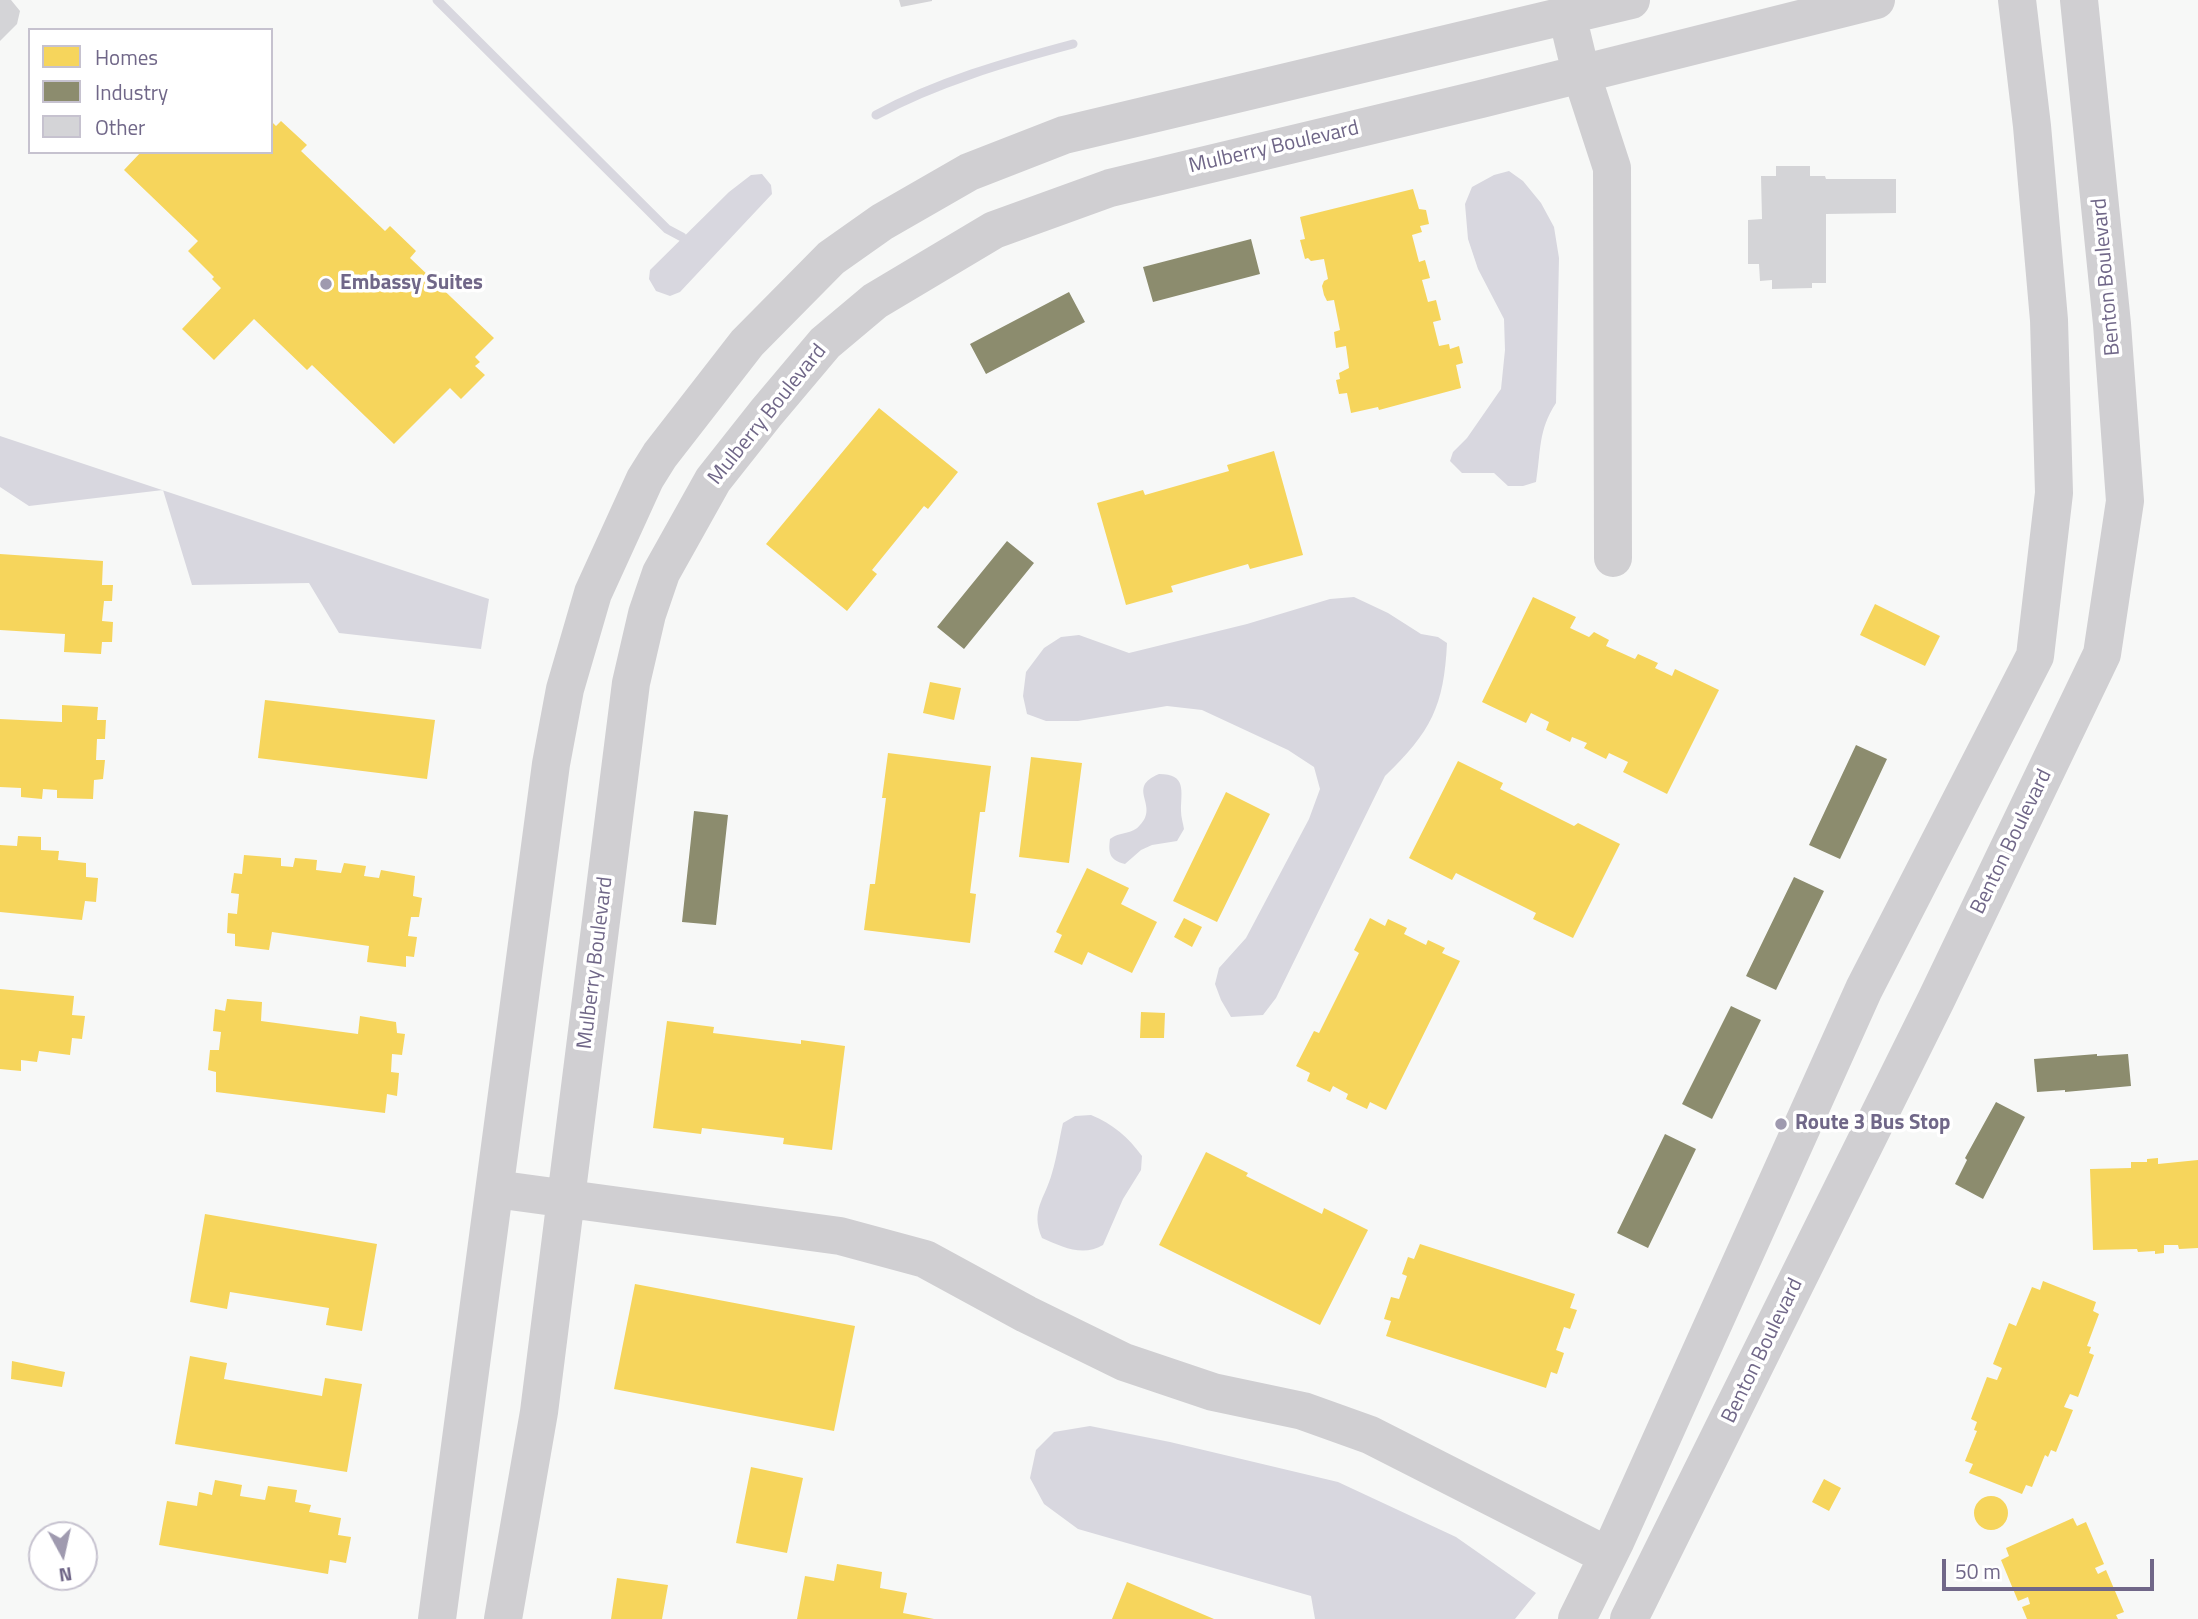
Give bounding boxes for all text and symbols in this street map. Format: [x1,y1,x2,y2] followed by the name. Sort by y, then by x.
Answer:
[28,28,273,154] legend
[95,41,158,73] text: Homes
[95,76,168,108] text: Industry
[95,111,145,143] text: Other
[1187,116,1361,180] street label: Mulberry Boulevard
[2088,197,2126,357] street label: Benton Boulevard
[340,271,483,297] place label: Embassy Suites
[318,276,334,292] marker: Embassy Suites
[704,340,832,490] street label: Mulberry Boulevard
[1966,765,2058,919] street label: Benton Boulevard
[573,875,619,1051] street label: Mulberry Boulevard
[1795,1111,1950,1137] place label: Route 3 Bus Stop
[1773,1116,1789,1132] marker: Route 3 Bus Stop
[1717,1274,1809,1428] street label: Benton Boulevard
[28,1521,98,1591] north arrow
[1946,1546,2158,1590] scale bar
[1955,1555,2001,1587] text: 50 m
[57,1560,74,1591] text: N

